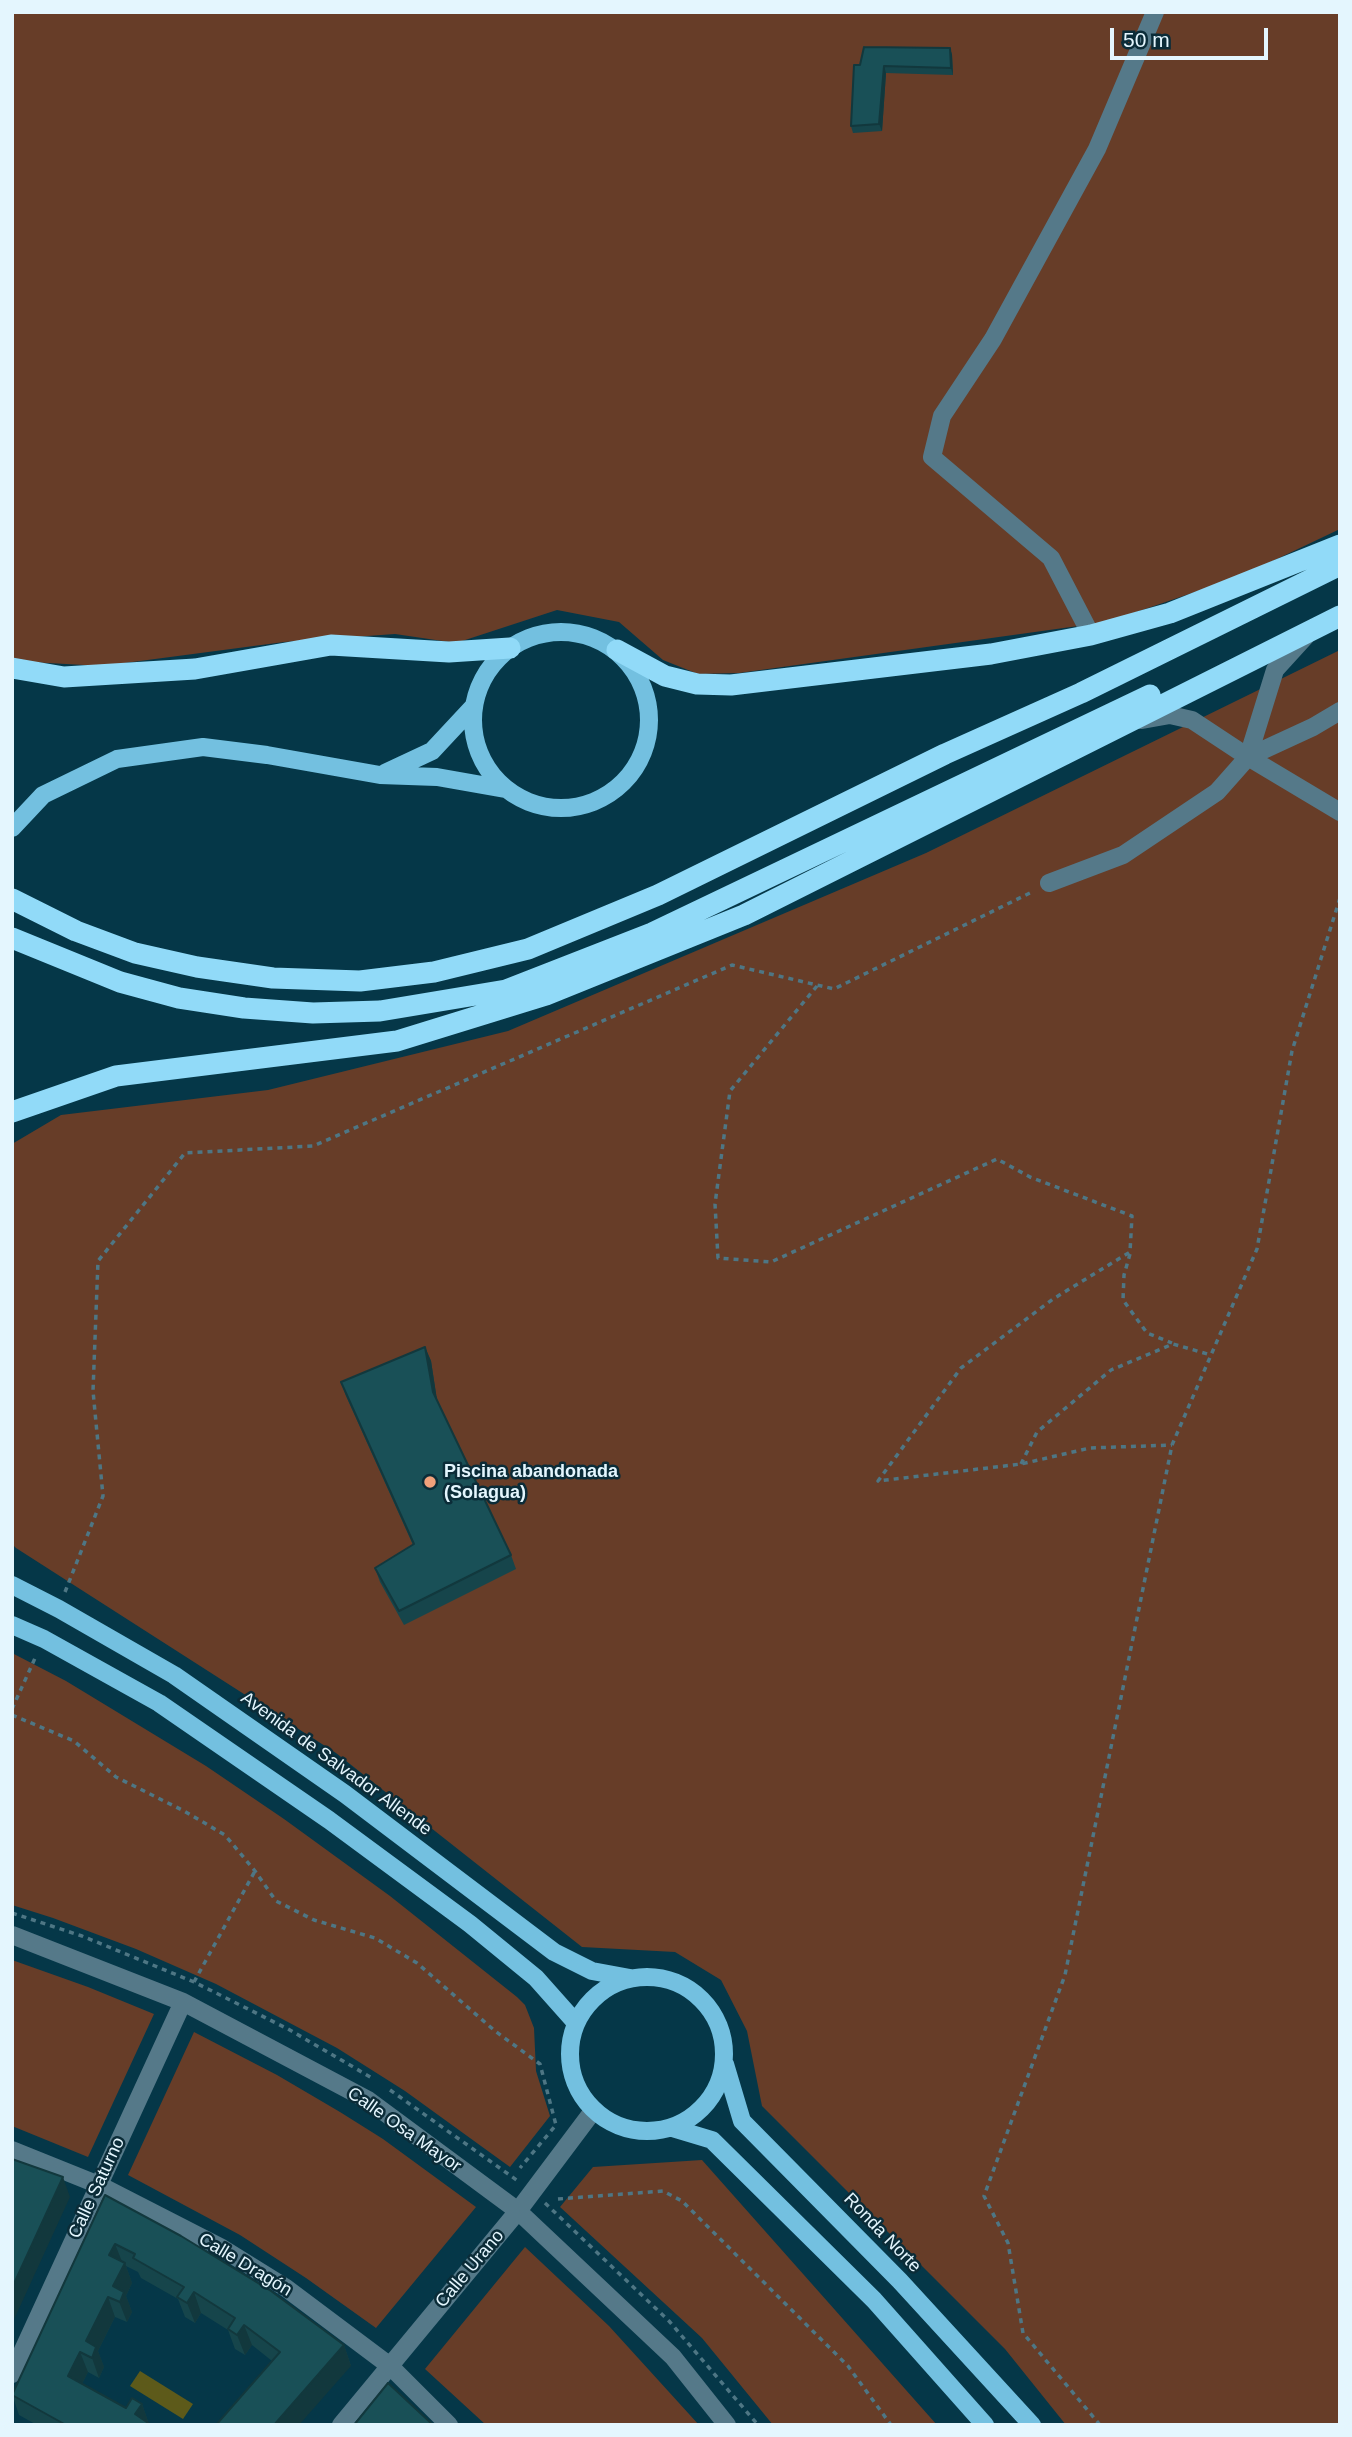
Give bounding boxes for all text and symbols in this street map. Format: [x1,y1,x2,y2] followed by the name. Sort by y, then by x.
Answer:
[1114,14,1272,58] scale bar
[1123,28,1170,51] text: 50 m
[444,1461,618,1504] place label: Piscina abandonada (Solagua)
[422,1474,438,1490] marker: Piscina abandonada (Solagua)
[236,1687,436,1841] street label: Avenida de Salvador Allende
[343,2083,465,2177] street label: Calle Osa Mayor
[64,2134,130,2242] street label: Calle Saturno
[839,2189,925,2277] street label: Ronda Norte
[431,2226,509,2312] street label: Calle Urano
[194,2229,296,2301] street label: Calle Dragón

